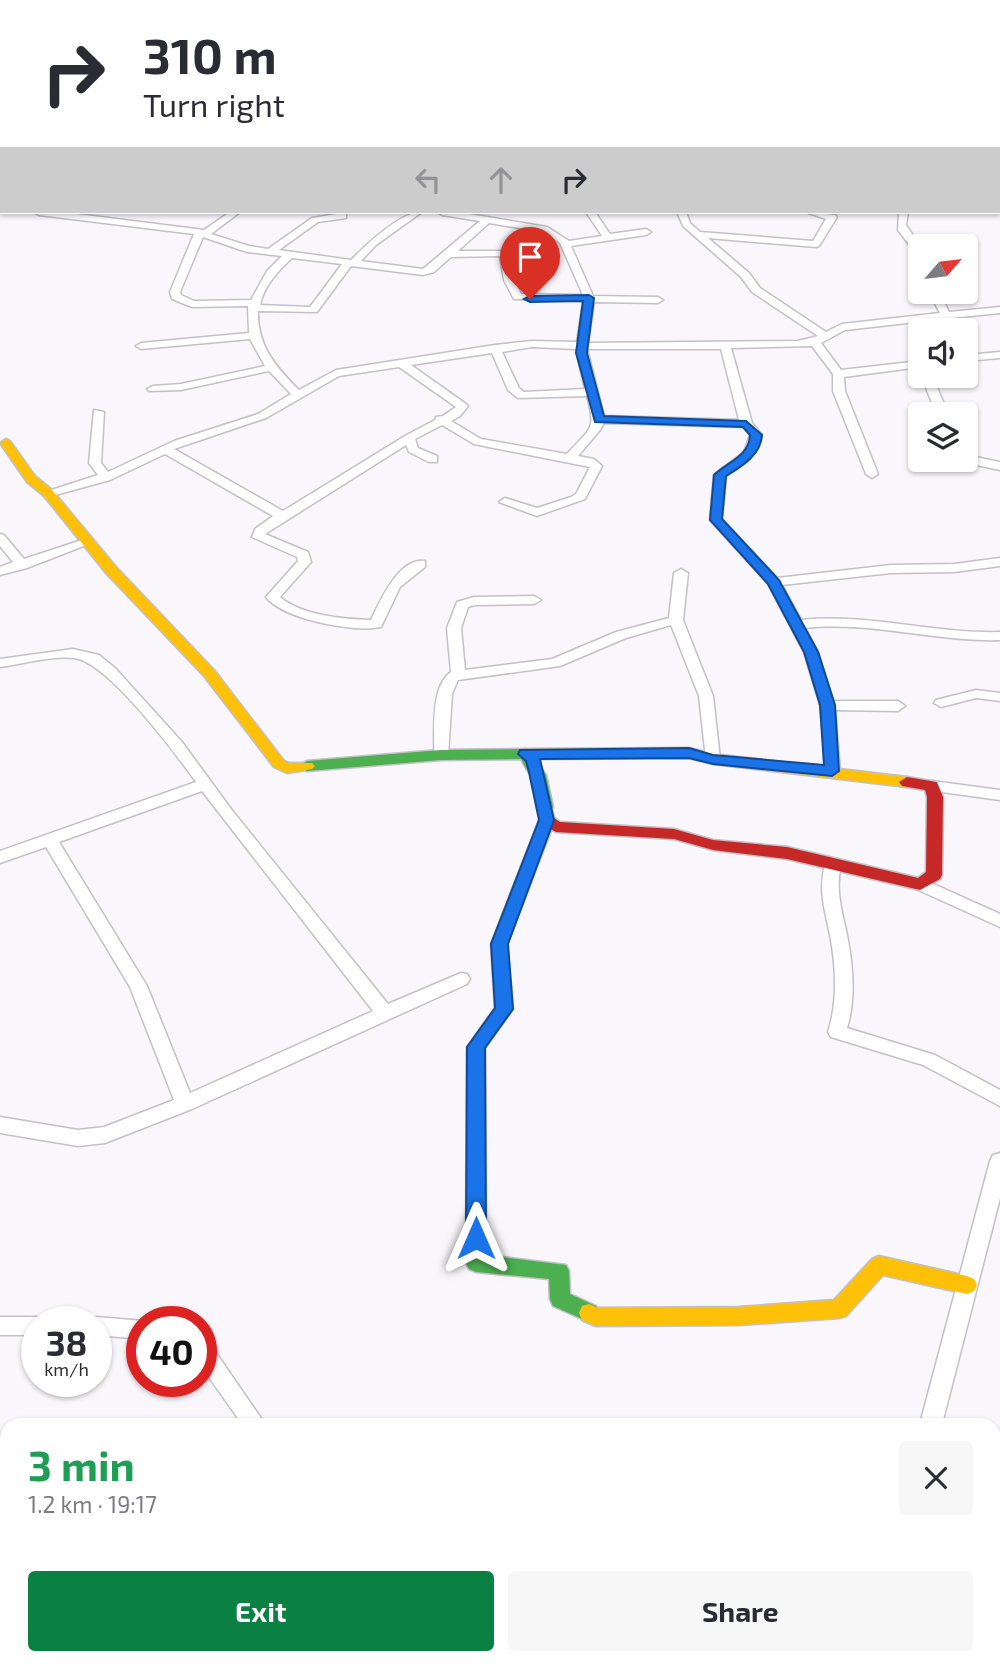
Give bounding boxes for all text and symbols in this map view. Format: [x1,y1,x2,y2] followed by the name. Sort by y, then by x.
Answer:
[143,25,277,84] text: 310 m
[28,28,119,119] icon: right
[143,85,285,123] text: Turn right
[409,161,447,199] icon: left
[482,161,520,199] icon: ahead
[555,161,593,199] icon: right
[500,227,560,299] pin
[908,234,978,304] north arrow
[908,234,978,472] map controls
[511,238,549,276] icon: arrive
[908,318,978,388] button: sound
[908,402,978,472] button: layers
[439,1201,513,1275] position arrow
[126,1306,217,1397] speed limit sign: 40
[46,1321,87,1363] text: 38
[44,1358,89,1380] text: km/h
[28,1439,135,1489] text: 3 min
[899,1441,973,1515] button: close
[28,1490,157,1518] text: 1.2 km · 19:17
[28,1571,494,1651] button: Exit
[508,1571,973,1651] button: Share

